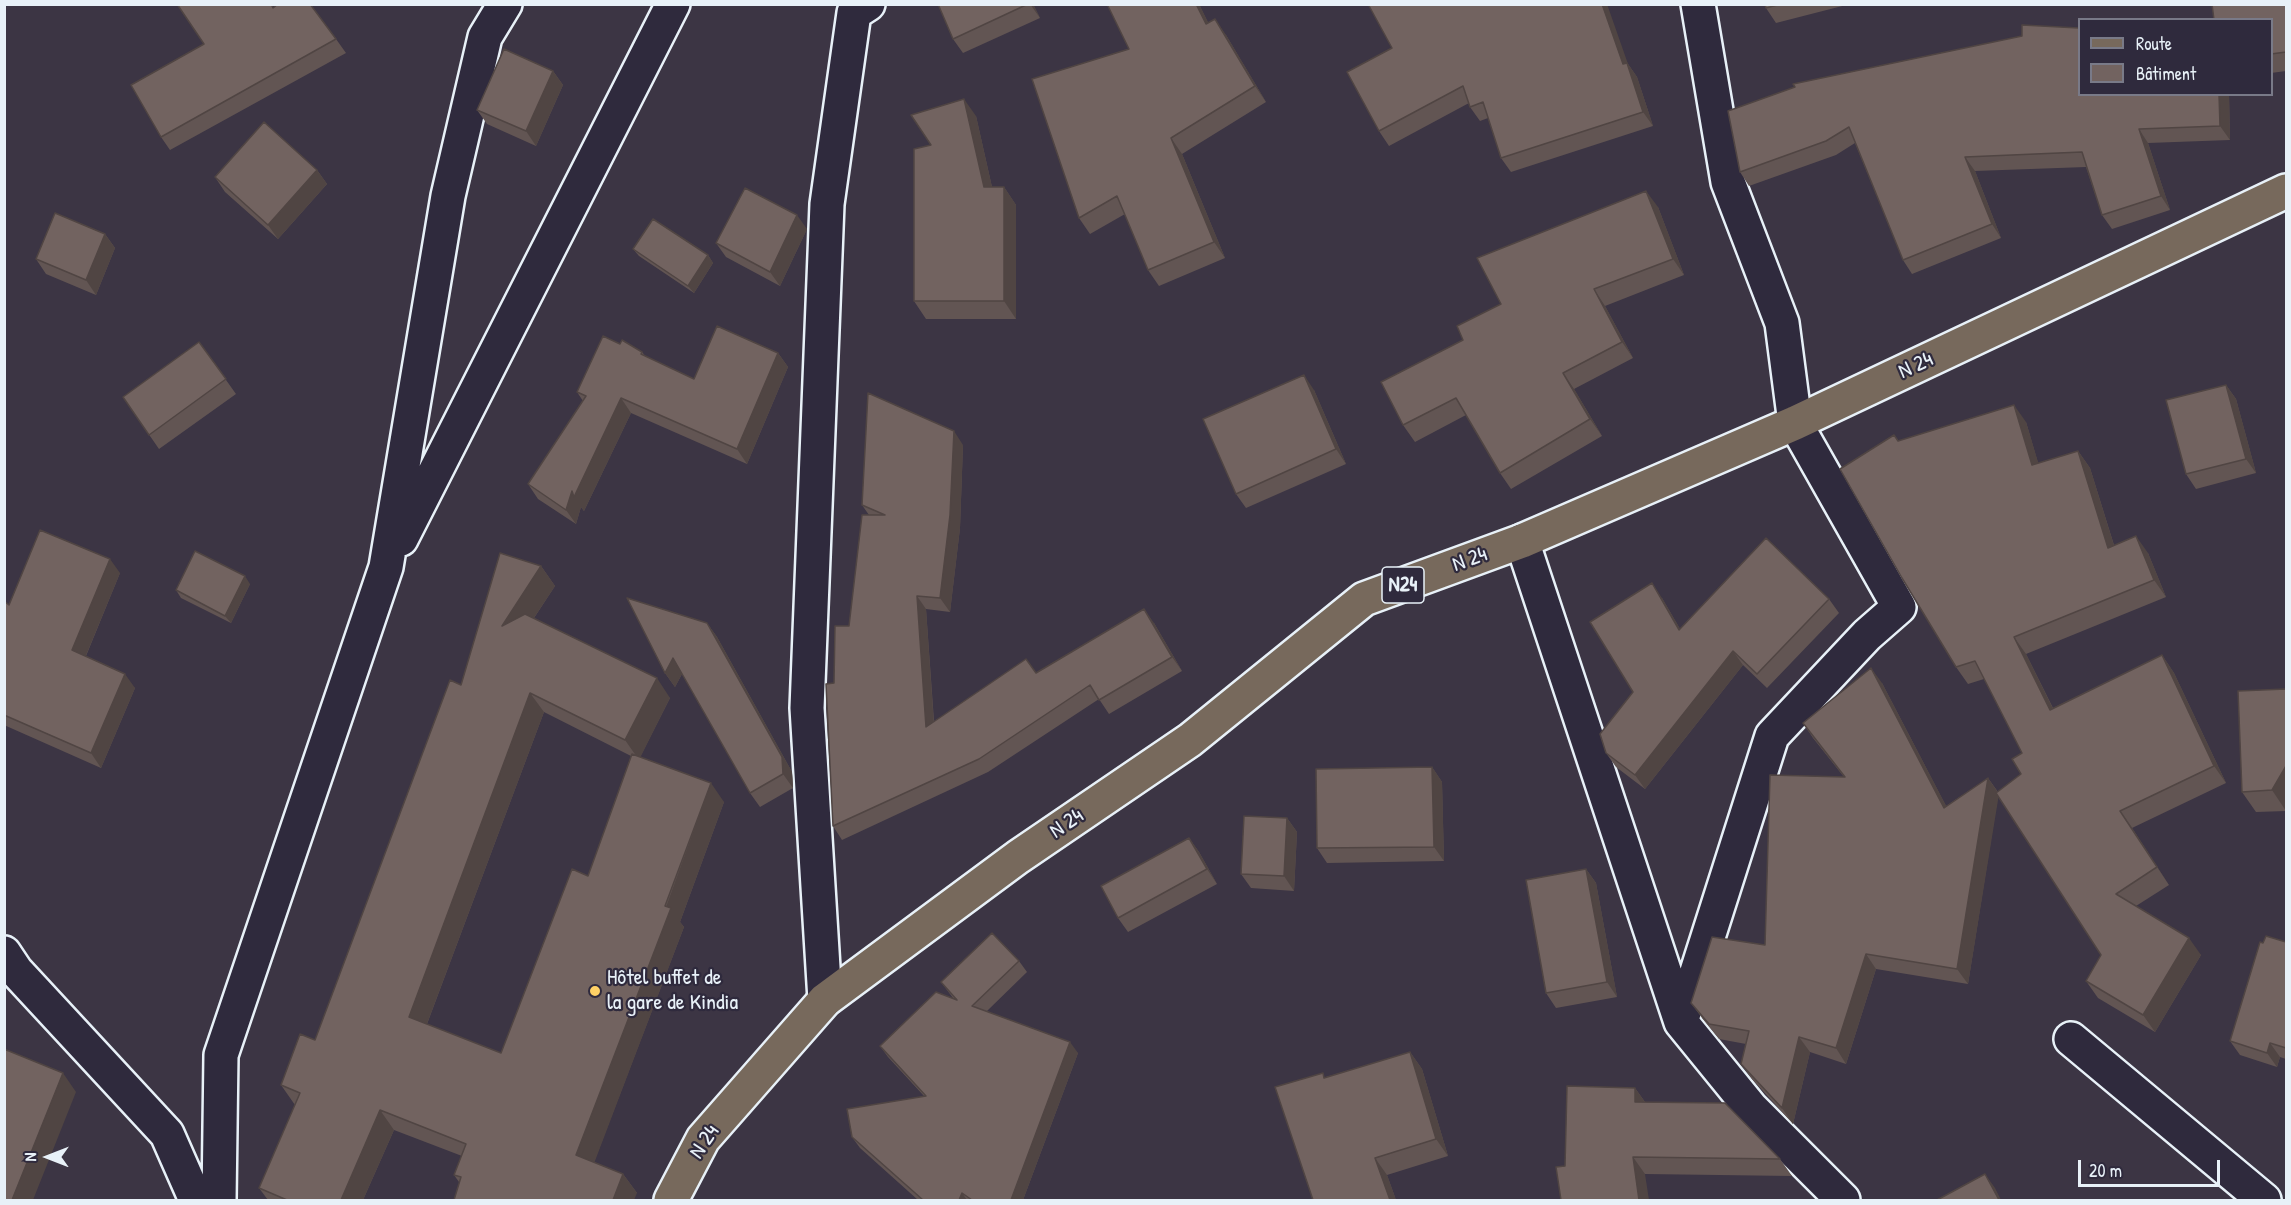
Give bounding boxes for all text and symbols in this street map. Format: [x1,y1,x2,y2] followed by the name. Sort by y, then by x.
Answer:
[2078,18,2273,96] legend
[2136,31,2172,56] text: Route
[2136,61,2196,86] text: Bâtiment
[1894,347,1938,385] street label: N 24
[1449,542,1491,578] street label: N 24
[1382,567,1424,603] road number: N24
[1045,803,1089,845] street label: N 24
[607,965,738,1016] place label: Hôtel buffet de la gare de Kindia
[588,984,602,998] marker: Hôtel buffet de la gare de Kindia
[684,1120,726,1164] street label: N 24
[18,1127,78,1187] north arrow
[2081,1148,2224,1186] scale bar
[19,1153,41,1161] text: N
[2089,1158,2122,1183] text: 20 m

